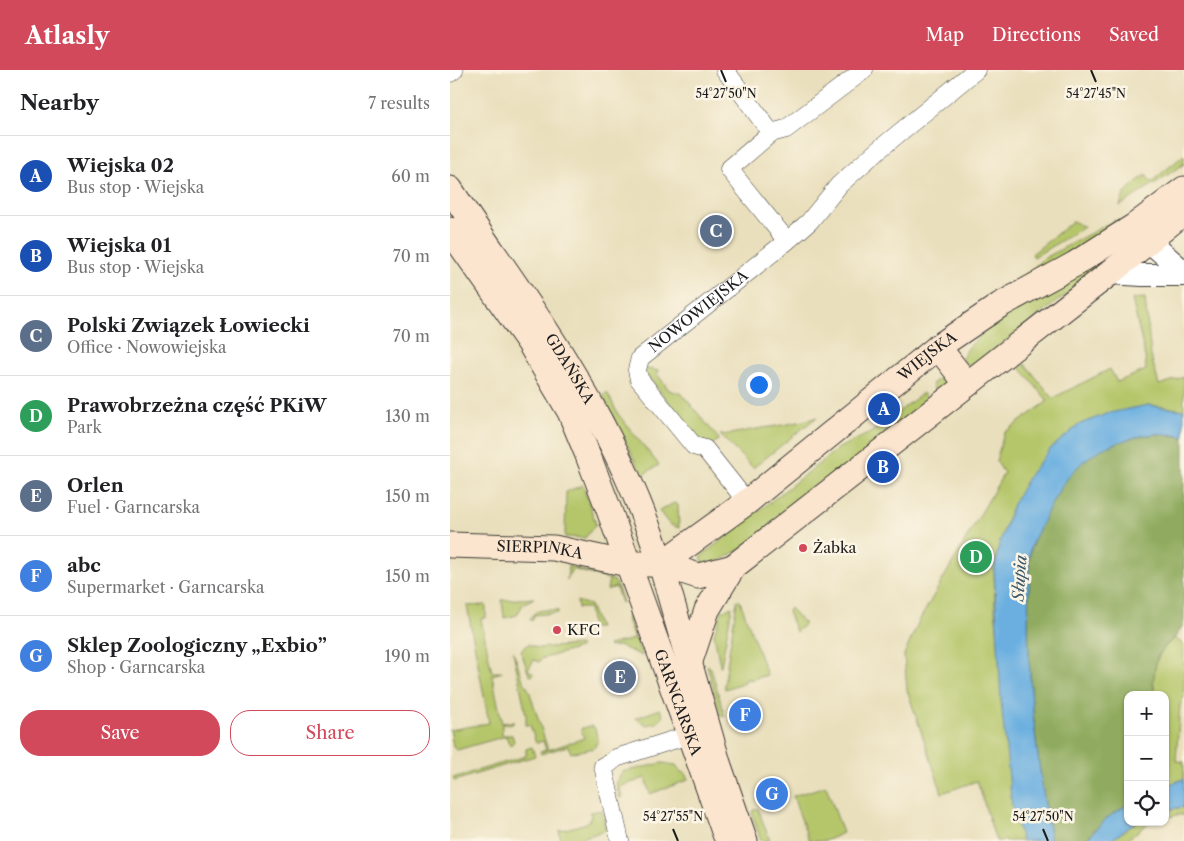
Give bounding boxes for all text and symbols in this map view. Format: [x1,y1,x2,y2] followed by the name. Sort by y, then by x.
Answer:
[25,21,109,50] text: Atlasly
[925,24,964,46] text: Map
[992,24,1081,46] text: Directions
[1109,24,1159,46] text: Saved
[695,86,757,101] text: 54°27'50"N
[1066,86,1126,101] text: 54°27'45"N
[20,90,99,115] text: Nearby
[368,93,430,113] text: 7 results
[67,154,174,177] text: Wiejska 02
[30,166,42,186] text: A
[391,166,430,186] text: 60 m
[67,177,204,197] text: Bus stop · Wiejska
[700,212,732,250] pin: C
[67,234,171,257] text: Wiejska 01
[30,246,42,266] text: B
[393,246,430,266] text: 70 m
[67,257,204,277] text: Bus stop · Wiejska
[645,265,752,356] street label: NOWOWIEJSKA
[67,314,310,337] text: Polski Związek Łowiecki
[30,326,42,346] text: C
[393,326,430,346] text: 70 m
[893,327,961,385] street label: WIEJSKA
[541,330,599,408] street label: GDAŃSKA
[67,337,226,357] text: Office · Nowowiejska
[746,372,772,398] your location
[868,390,900,428] pin: A
[67,394,327,417] text: Prawobrzeżna część PKiW
[29,406,43,426] text: D
[385,406,430,426] text: 130 m
[67,417,102,437] text: Park
[867,448,899,486] pin: B
[67,474,124,497] text: Orlen
[30,486,42,506] text: E
[385,486,430,506] text: 150 m
[67,497,200,517] text: Fuel · Garncarska
[496,536,586,563] street label: SIERPINKA
[813,538,856,557] place label: Żabka
[960,538,992,576] pin: D
[797,542,809,554] marker: Żabka
[67,554,101,577] text: abc
[1007,554,1031,603] water label: Słupia
[31,566,41,586] text: F
[385,566,430,586] text: 150 m
[67,577,264,597] text: Supermarket · Garncarska
[567,620,600,639] place label: KFC
[551,624,563,636] marker: KFC
[67,634,327,657] text: Sklep Zoologiczny „Exbio”
[29,646,43,666] text: G
[385,646,430,666] text: 190 m
[651,646,706,759] street label: GARNCARSKA
[67,657,205,677] text: Shop · Garncarska
[604,658,636,696] pin: E
[1124,691,1169,826] map controls
[1124,691,1169,736] button: +
[729,696,761,734] pin: F
[20,710,220,756] button: Save
[230,710,430,756] button: Share
[1124,736,1169,781] button: −
[756,775,788,813] pin: G
[1124,781,1169,826] button: locate
[643,809,703,824] text: 54°27'55"N
[1012,809,1074,824] text: 54°27'50"N

